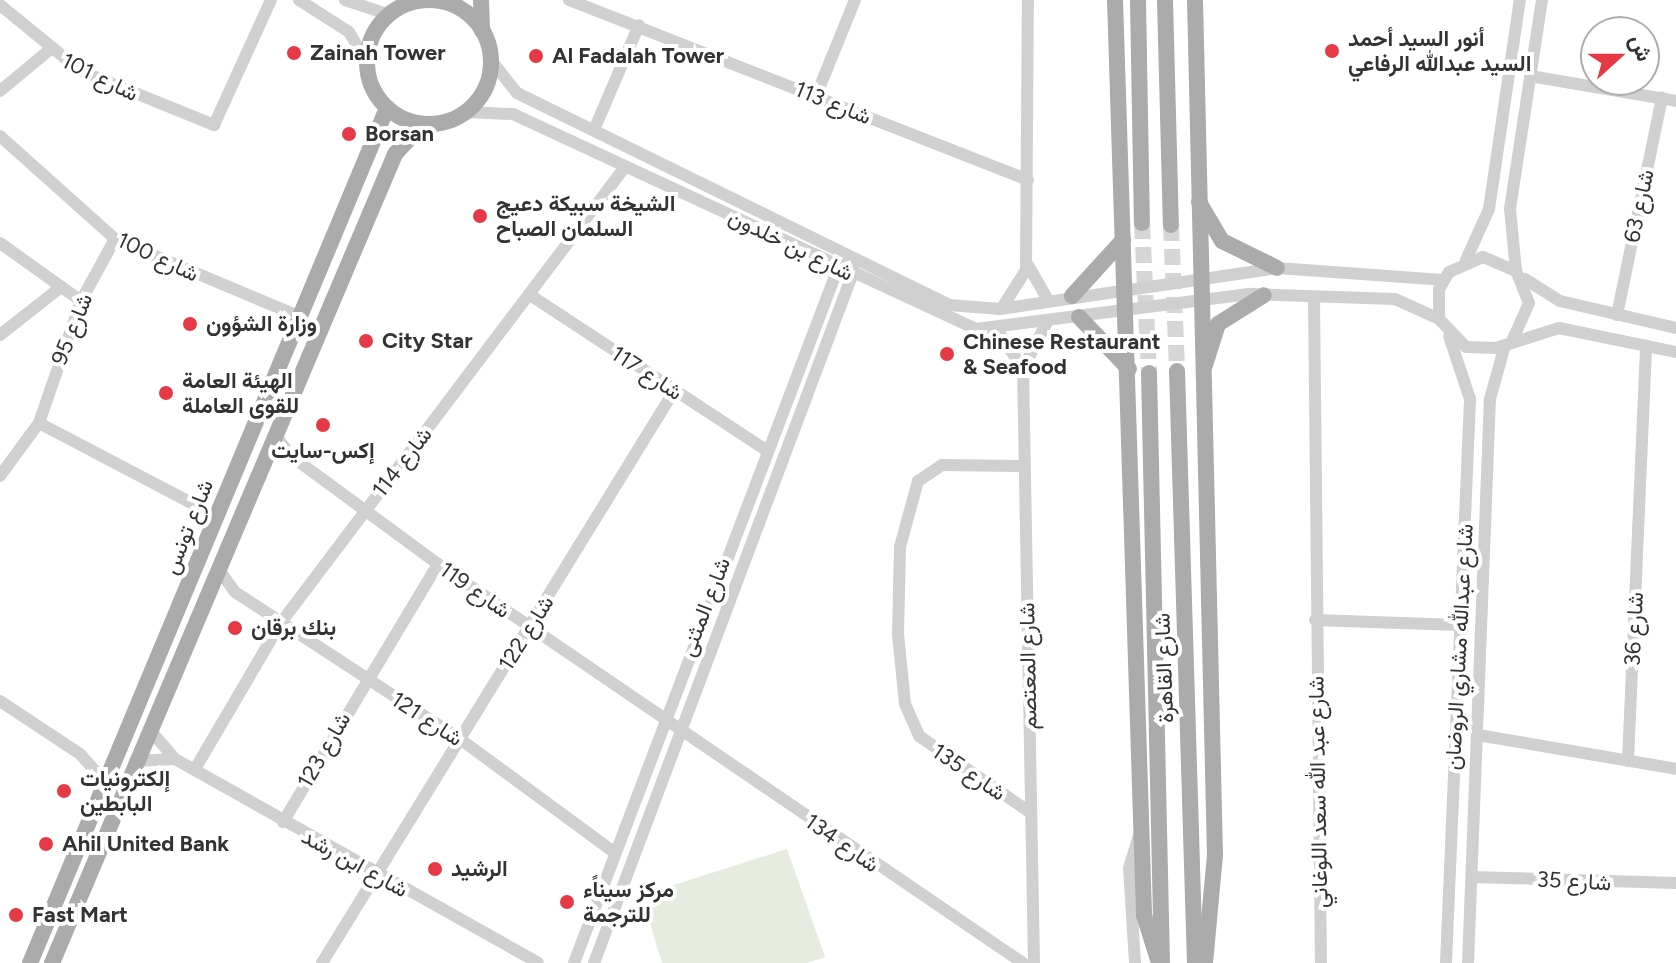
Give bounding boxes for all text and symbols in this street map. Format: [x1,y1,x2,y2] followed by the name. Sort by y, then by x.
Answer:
[1580,16,1660,96] north arrow
[1348,25,1531,76] place label: أنور السيد أحمد السيد عبدالله الرفاعي
[1624,31,1658,65] text: ش
[310,40,446,66] place label: Zainah Tower
[1323,42,1341,60] marker: أنور السيد أحمد السيد عبدالله الرفاعي
[552,43,724,69] place label: Al Fadalah Tower
[285,44,303,62] marker: Zainah Tower
[57,47,143,107] street label: شارع 101
[527,47,545,65] marker: Al Fadalah Tower
[791,76,875,130] street label: شارع 113
[365,121,434,147] place label: Borsan
[340,125,358,143] marker: Borsan
[1618,167,1660,245] street label: شارع 63
[496,190,675,242] place label: الشيخة سبيكة دعيج السلمان الصباح
[724,203,858,287] street label: شارع بن خلدون
[471,207,489,225] marker: الشيخة سبيكة دعيج السلمان الصباح
[113,227,203,287] street label: شارع 100
[46,289,98,369] street label: شارع 95
[206,311,317,337] place label: وزارة الشؤون
[181,315,199,333] marker: وزارة الشؤون
[382,328,473,354] place label: City Star
[963,328,1161,380] place label: Chinese Restaurant & Seafood
[357,332,375,350] marker: City Star
[606,340,688,406] street label: شارع 117
[938,345,956,363] marker: Chinese Restaurant & Seafood
[182,367,299,418] place label: الهيئة العامة للقوى العاملة
[157,384,175,402] marker: الهيئة العامة للقوى العاملة
[314,416,332,434] marker: إكس-سايت
[367,422,437,502] street label: شارع 114
[271,438,375,464] place label: إكس-سايت
[157,476,219,578] street label: شارع تونس
[1439,523,1479,771] street label: شارع عبدالله مشاري الروضان
[674,554,736,660] street label: شارع المثنى
[435,556,515,624] street label: شارع 119
[493,591,559,675] street label: شارع 122
[1619,591,1649,667] street label: شارع 36
[1014,602,1042,730] street label: شارع المعتصم
[1149,613,1179,723] street label: شارع القاهرة
[251,615,336,641] place label: بنك برقان
[226,619,244,637] marker: بنك برقان
[1303,676,1333,908] street label: شارع عبد الله سعد اللوغاني
[386,686,468,752] street label: شارع 121
[292,707,356,793] street label: شارع 123
[927,738,1011,806] street label: شارع 135
[80,765,170,816] place label: إلكترونيات البابطين
[55,782,73,800] marker: إلكترونيات البابطين
[800,808,884,878] street label: شارع 134
[297,823,413,903] street label: شارع ابن رشد
[62,831,229,857] place label: Ahil United Bank
[37,835,55,853] marker: Ahil United Bank
[451,856,508,882] place label: الرشيد
[426,860,444,878] marker: الرشيد
[1536,866,1612,896] street label: شارع 35
[583,876,674,928] place label: مركز سيناًء للترجمة
[558,893,576,911] marker: مركز سيناًء للترجمة
[32,902,128,928] place label: Fast Mart
[7,906,25,924] marker: Fast Mart

